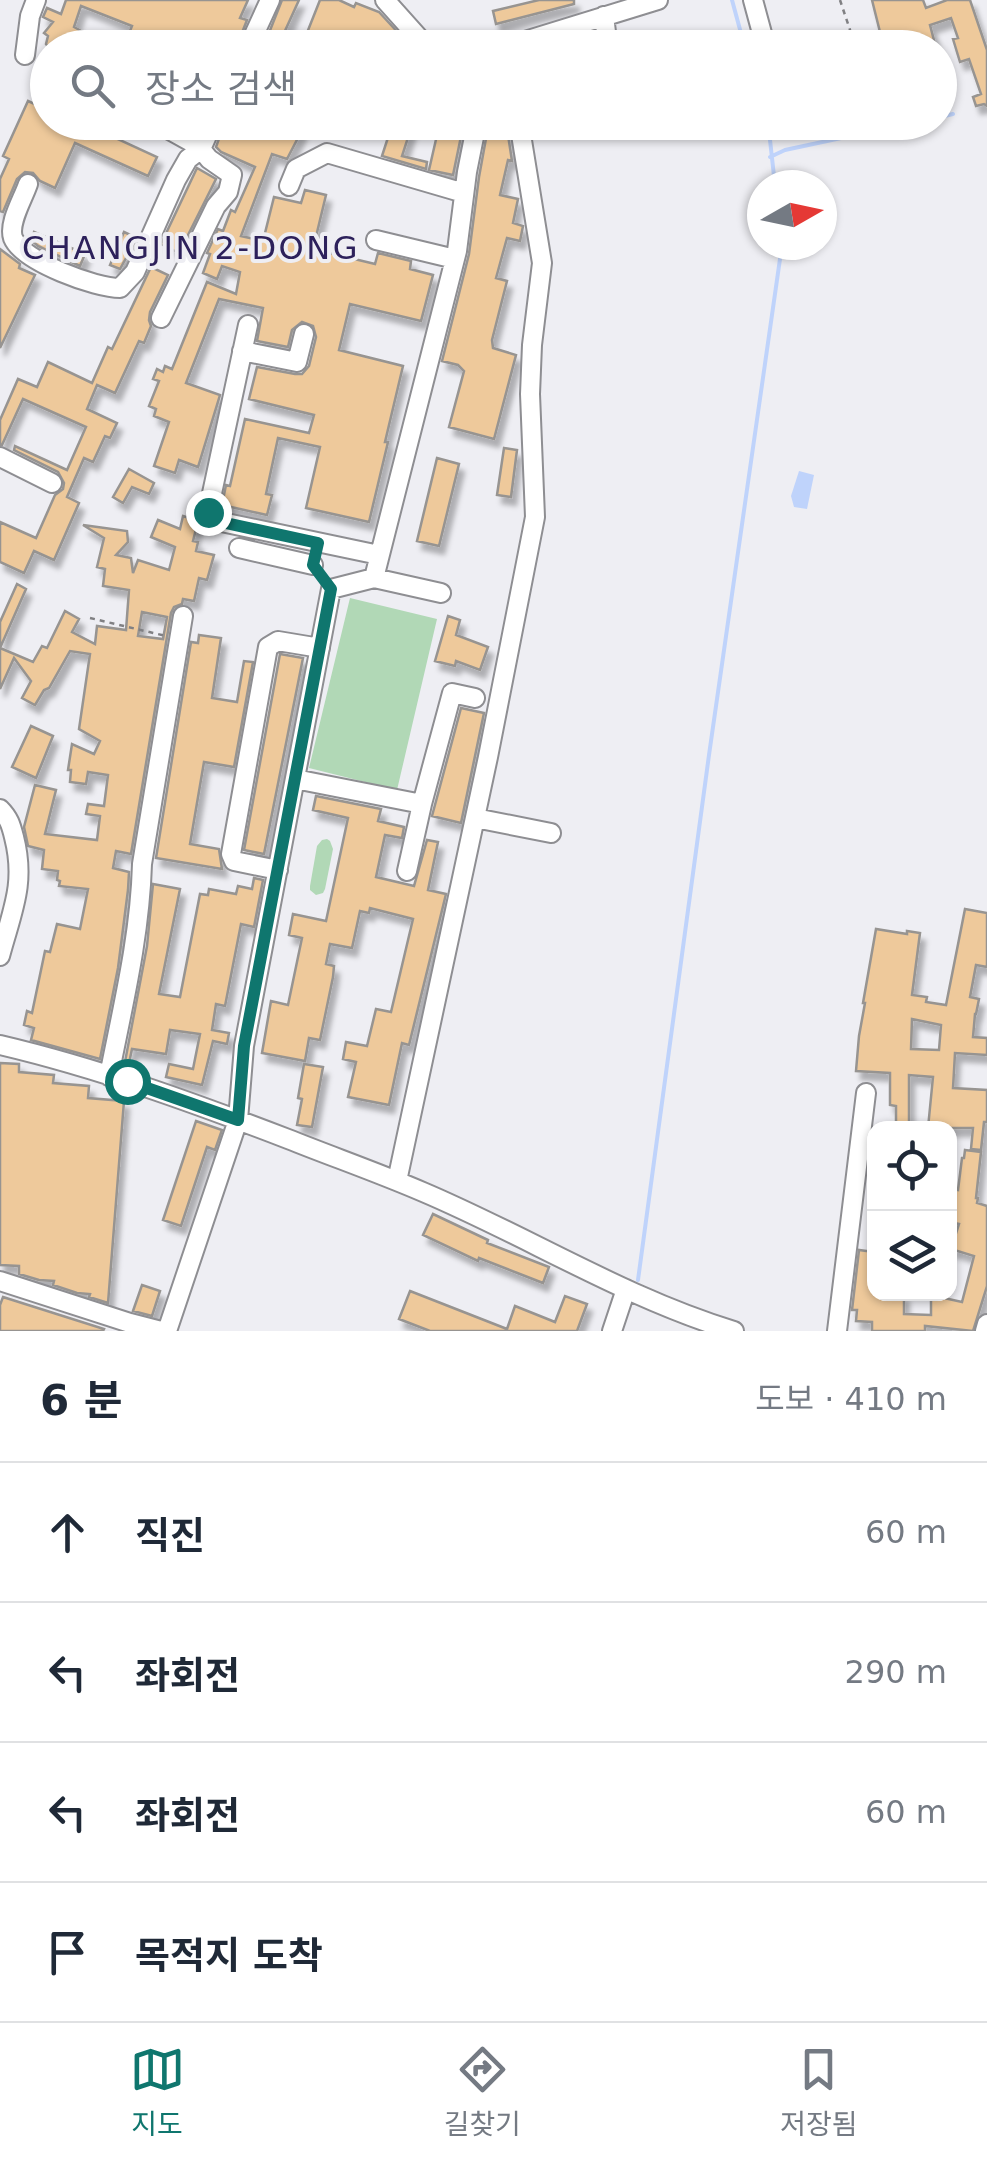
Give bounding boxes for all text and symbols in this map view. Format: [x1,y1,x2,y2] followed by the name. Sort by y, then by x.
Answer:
[30,30,957,140] search box
[65,58,120,113] icon: search
[145,67,297,111] text: 장소 검색
[747,170,837,260] north arrow
[22,229,360,267] district label: CHANGJIN 2-DONG
[186,490,232,536] route end
[105,1059,151,1105] route start
[867,1121,957,1301] map controls
[867,1121,957,1211] button: locate
[867,1211,957,1301] button: layers
[40,1376,123,1425] text: 6 분
[755,1380,947,1418] text: 도보 · 410 m
[40,1505,95,1560] icon: ahead
[865,1513,947,1551] text: 60 m
[135,1514,205,1558] text: 직진
[40,1645,95,1700] icon: left
[845,1653,947,1691] text: 290 m
[135,1654,240,1698] text: 좌회전
[40,1785,95,1840] icon: left
[865,1793,947,1831] text: 60 m
[135,1794,240,1838] text: 좌회전
[40,1925,95,1980] icon: arrive
[135,1934,323,1978] text: 목적지 도착
[130,2042,185,2142] tab: 지도
[444,2042,521,2142] tab: 길찾기
[780,2042,857,2142] tab: 저장됨

